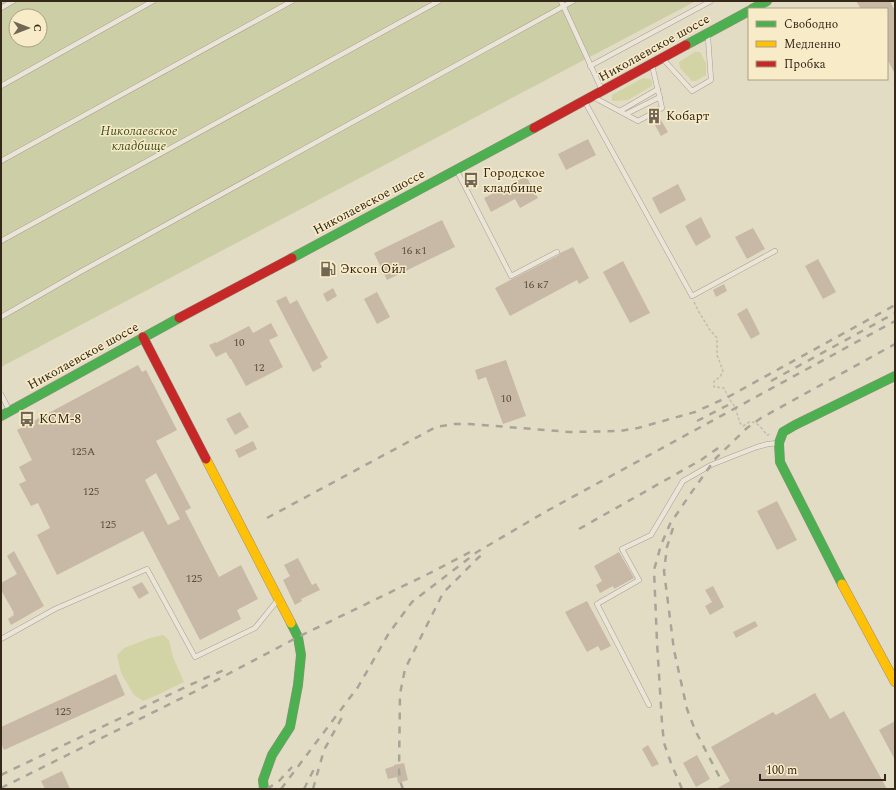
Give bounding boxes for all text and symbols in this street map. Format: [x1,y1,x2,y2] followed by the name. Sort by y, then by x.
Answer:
[8,8,48,48] north arrow
[748,8,888,80] legend
[595,9,713,87] street label: Николаевское шоссе
[784,15,838,34] text: Свободно
[29,24,46,32] text: С
[784,35,841,54] text: Медленно
[784,55,826,74] text: Пробка
[666,106,709,126] place label: Кобарт
[645,107,663,125] building icon: Кобарт
[100,121,178,156] park label: Николаевское кладбище
[483,163,545,198] place label: Городское кладбище
[309,164,429,240] street label: Николаевское шоссе
[462,171,480,189] bus stop icon: Городское кладбище
[401,242,427,259] house number: 16 к1
[340,259,406,279] place label: Эксон Ойл
[319,260,337,278] fuel station icon: Эксон Ойл
[523,276,549,293] house number: 16 к7
[24,317,142,395] street label: Николаевское шоссе
[234,334,245,351] house number: 10
[254,359,265,376] house number: 12
[501,390,512,407] house number: 10
[39,409,81,429] place label: КСМ-8
[18,410,36,428] bus stop icon: КСМ-8
[71,443,95,460] house number: 125А
[83,483,99,500] house number: 125
[100,516,116,533] house number: 125
[186,570,202,587] house number: 125
[55,703,71,720] house number: 125
[760,756,885,782] scale bar
[766,761,797,780] text: 100 m

